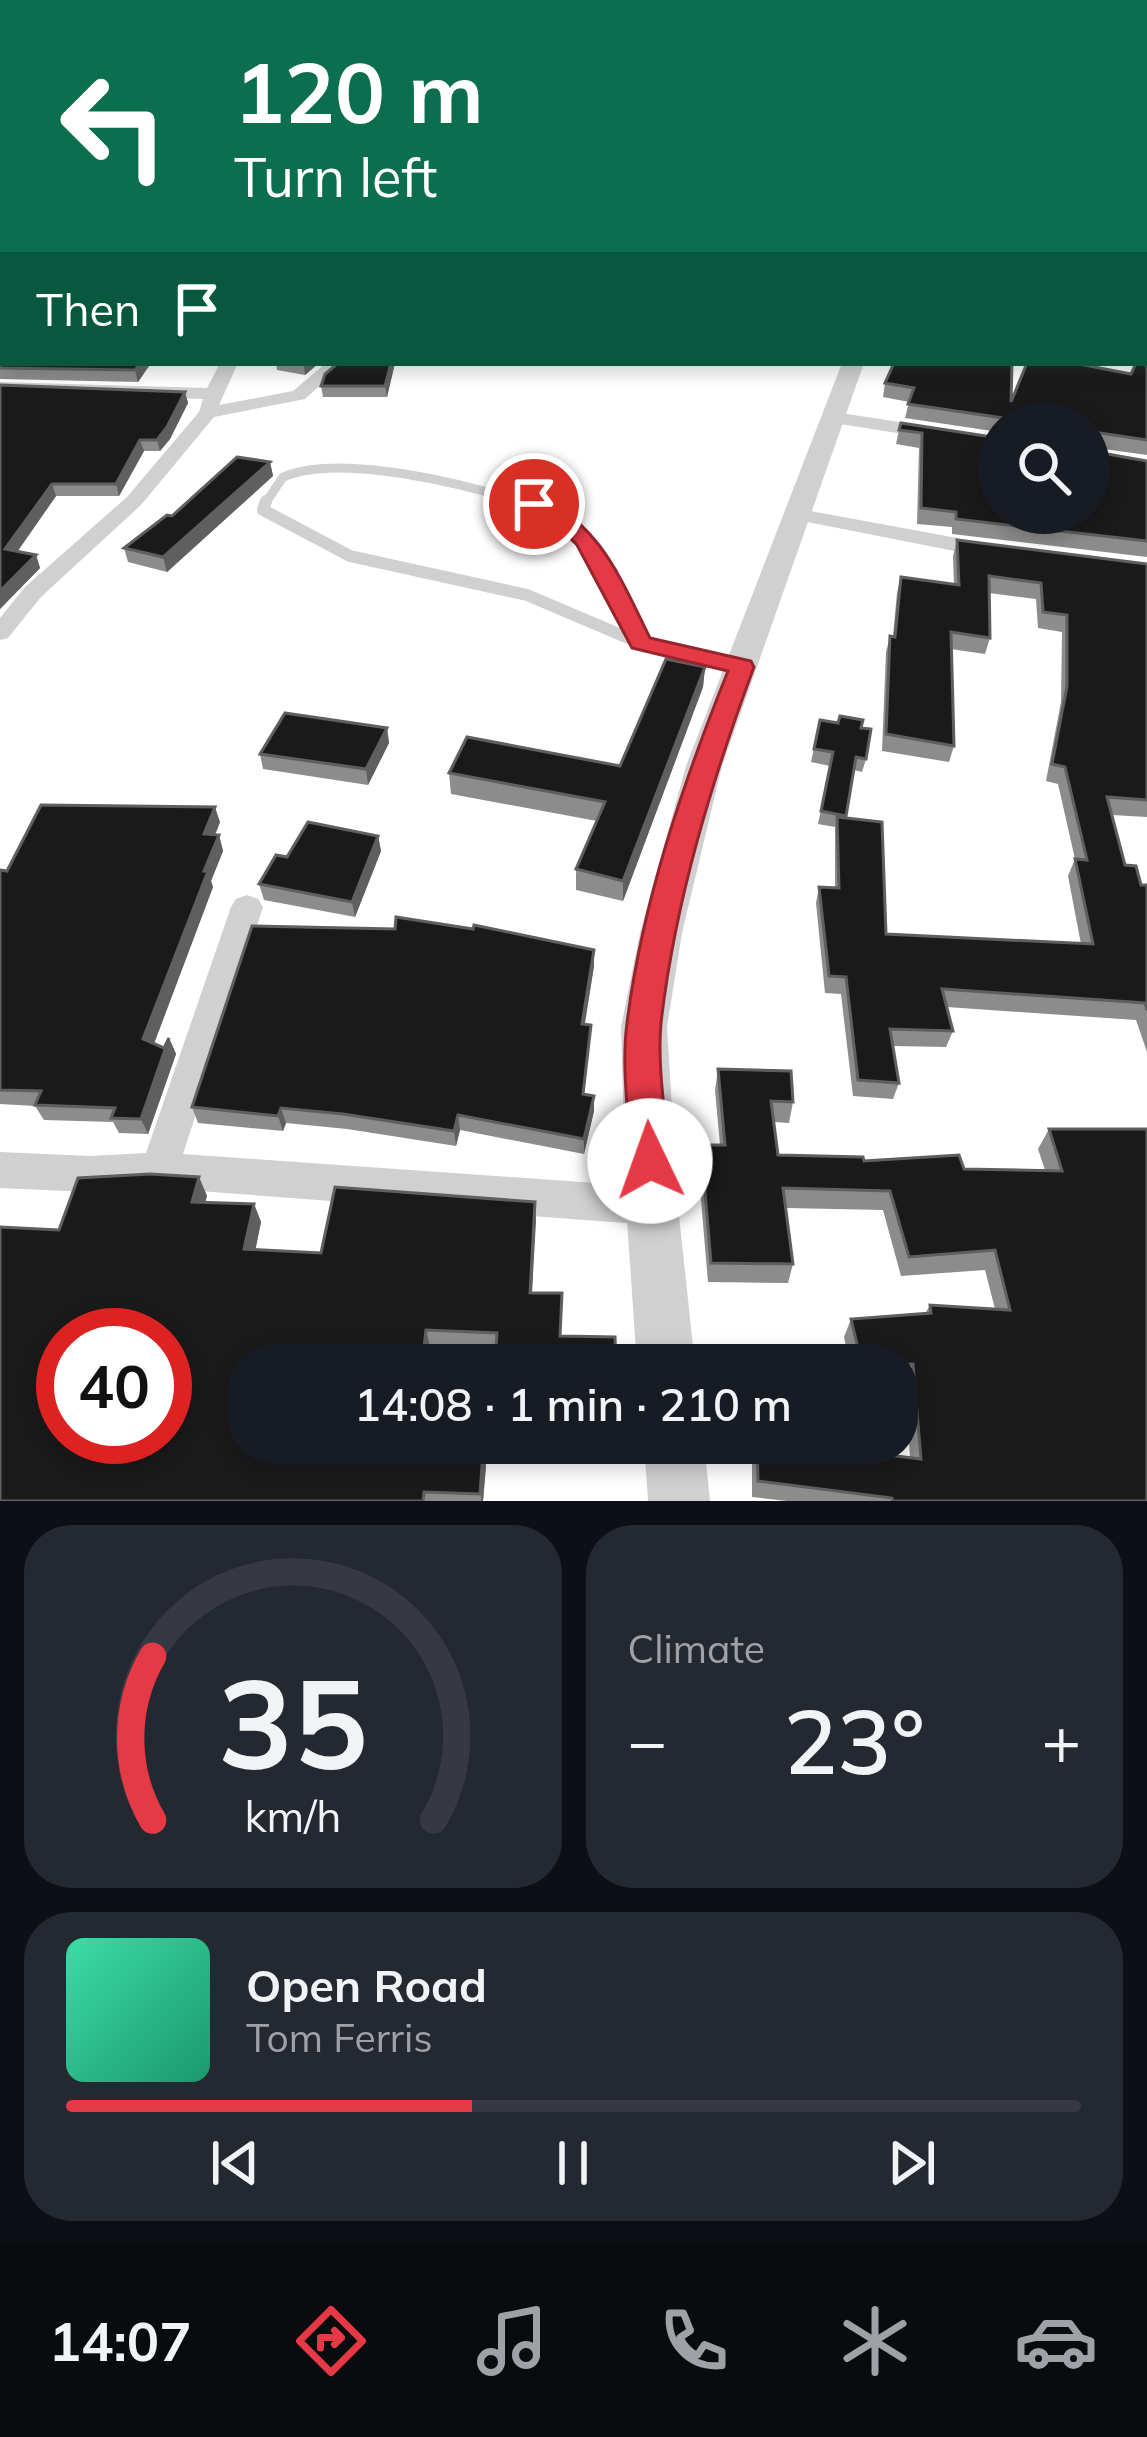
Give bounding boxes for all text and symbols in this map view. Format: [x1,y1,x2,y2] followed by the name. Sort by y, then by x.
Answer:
[234,39,484,144] text: 120 m
[36,48,192,204] icon: left
[234,143,437,211] text: Turn left
[164,276,230,342] icon: arrive
[36,281,140,337] text: Then
[978,402,1110,534] map controls
[978,402,1110,534] button: search
[483,453,585,555] pin
[501,471,567,537] icon: arrive
[587,1098,713,1224] position arrow
[36,1308,192,1464] speed limit sign: 40
[354,1376,792,1432] text: 14:08 · 1 min · 210 m
[628,1624,765,1673] text: Climate
[218,1644,368,1800] text: 35
[783,1684,925,1797] text: 23°
[628,1699,667,1782] text: −
[1041,1699,1081,1782] text: +
[244,1788,341,1842] text: km/h
[246,1957,487,2013] text: Open Road
[246,2013,433,2062] text: Tom Ferris
[202,2130,268,2196] icon: previous
[540,2130,606,2196] icon: pause
[879,2130,945,2196] icon: next
[289,2299,373,2383] icon: directions
[470,2299,554,2383] icon: music
[652,2299,736,2383] icon: phone
[833,2299,917,2383] icon: climate
[1014,2299,1098,2383] icon: car
[49,2307,192,2375] text: 14:07

